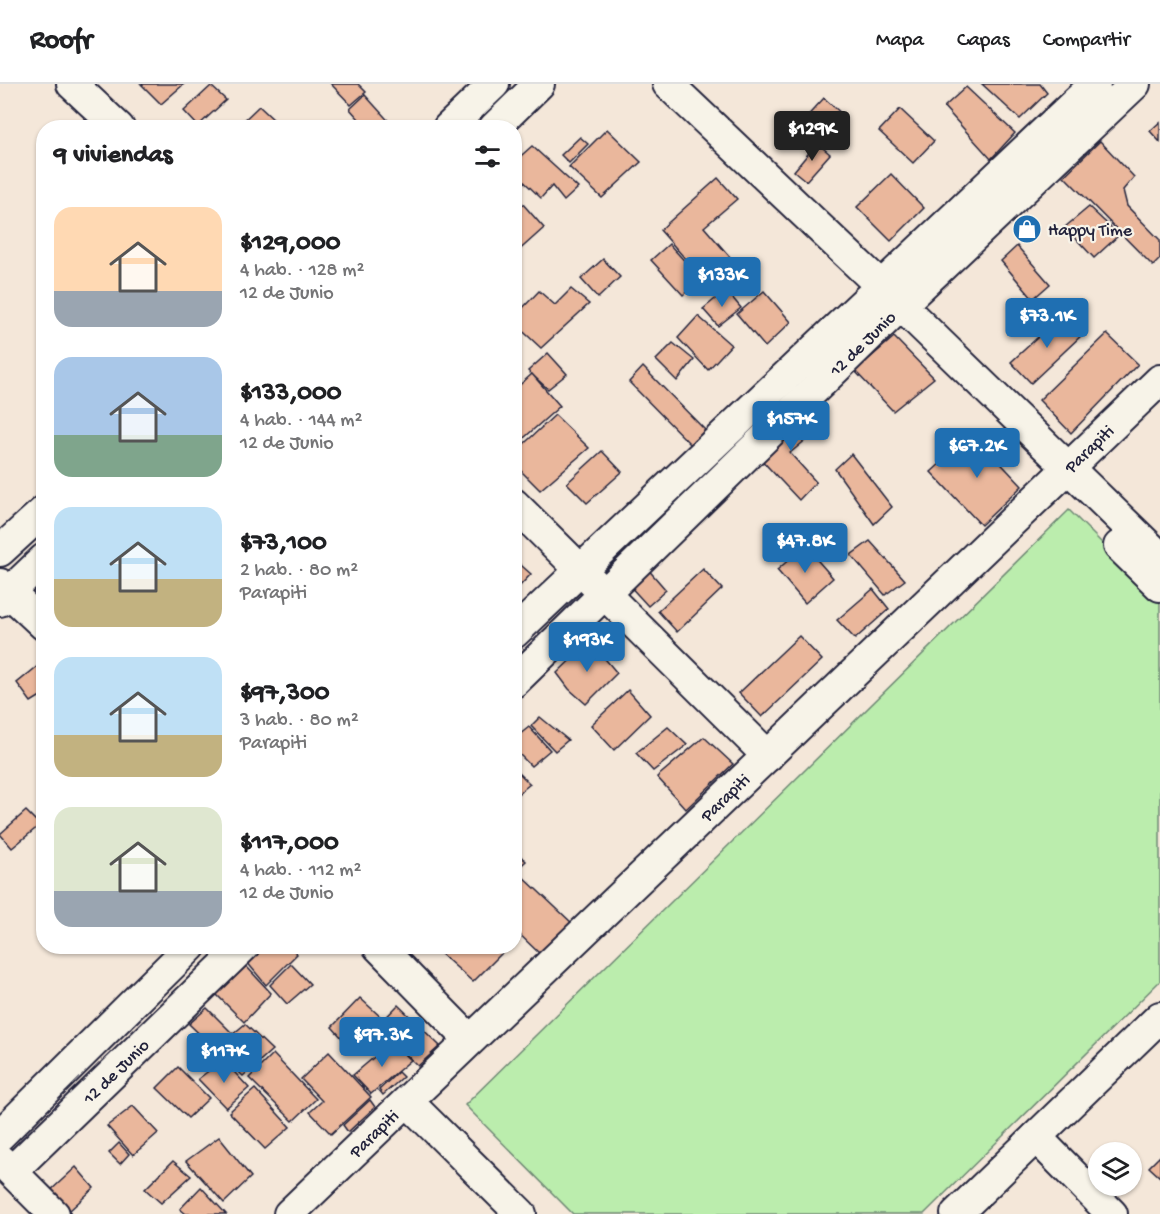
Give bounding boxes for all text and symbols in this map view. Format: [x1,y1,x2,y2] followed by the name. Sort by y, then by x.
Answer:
[30,25,92,58] text: Roofr
[876,29,924,54] text: Mapa
[957,29,1010,54] text: Capas
[1043,29,1130,54] text: Compartir
[770,111,854,162] pin: $129K
[788,119,836,142] text: $129K
[471,140,504,173] icon: filters
[54,141,172,172] text: 9 viviendas
[1011,213,1043,245] shop icon: Happy Time
[1048,221,1133,242] place label: Happy Time
[240,229,340,260] text: $129,000
[102,231,174,303] icon: home
[680,257,764,308] pin: $133K
[240,260,364,283] text: 4 hab. · 128 m²
[698,265,746,288] text: $133K
[240,283,334,306] text: 12 de Junio
[998,298,1096,349] pin: $73.1K
[1019,306,1075,329] text: $73.1K
[826,308,901,382] street label: 12 de Junio
[240,379,342,410] text: $133,000
[102,381,174,453] icon: home
[749,401,833,452] pin: $157K
[767,409,816,432] text: $157K
[240,410,363,433] text: 4 hab. · 144 m²
[1061,422,1119,479] street label: Parapiti
[928,428,1026,479] pin: $67.2K
[240,433,334,456] text: 12 de Junio
[949,436,1005,459] text: $67.2K
[756,523,854,574] pin: $47.8K
[240,529,327,560] text: $73,100
[102,531,174,603] icon: home
[776,531,834,554] text: $47.8K
[240,560,358,583] text: 2 hab. · 80 m²
[240,583,307,606] text: Parapiti
[545,622,629,673] pin: $193K
[563,630,611,653] text: $193K
[240,679,329,710] text: $97,300
[102,681,174,753] icon: home
[240,710,359,733] text: 3 hab. · 80 m²
[240,733,307,756] text: Parapiti
[696,770,755,828] street label: Parapiti
[240,829,339,860] text: $117,000
[102,831,174,903] icon: home
[240,860,361,883] text: 4 hab. · 112 m²
[240,883,334,906] text: 12 de Junio
[333,1017,431,1068] pin: $97.3K
[353,1025,411,1048] text: $97.3K
[182,1033,266,1084] pin: $117K
[79,1036,155,1110] street label: 12 de Junio
[201,1041,247,1064] text: $117K
[345,1106,404,1164] street label: Parapiti
[1088,1142,1142,1196] map controls
[1088,1142,1142,1196] button: layers

